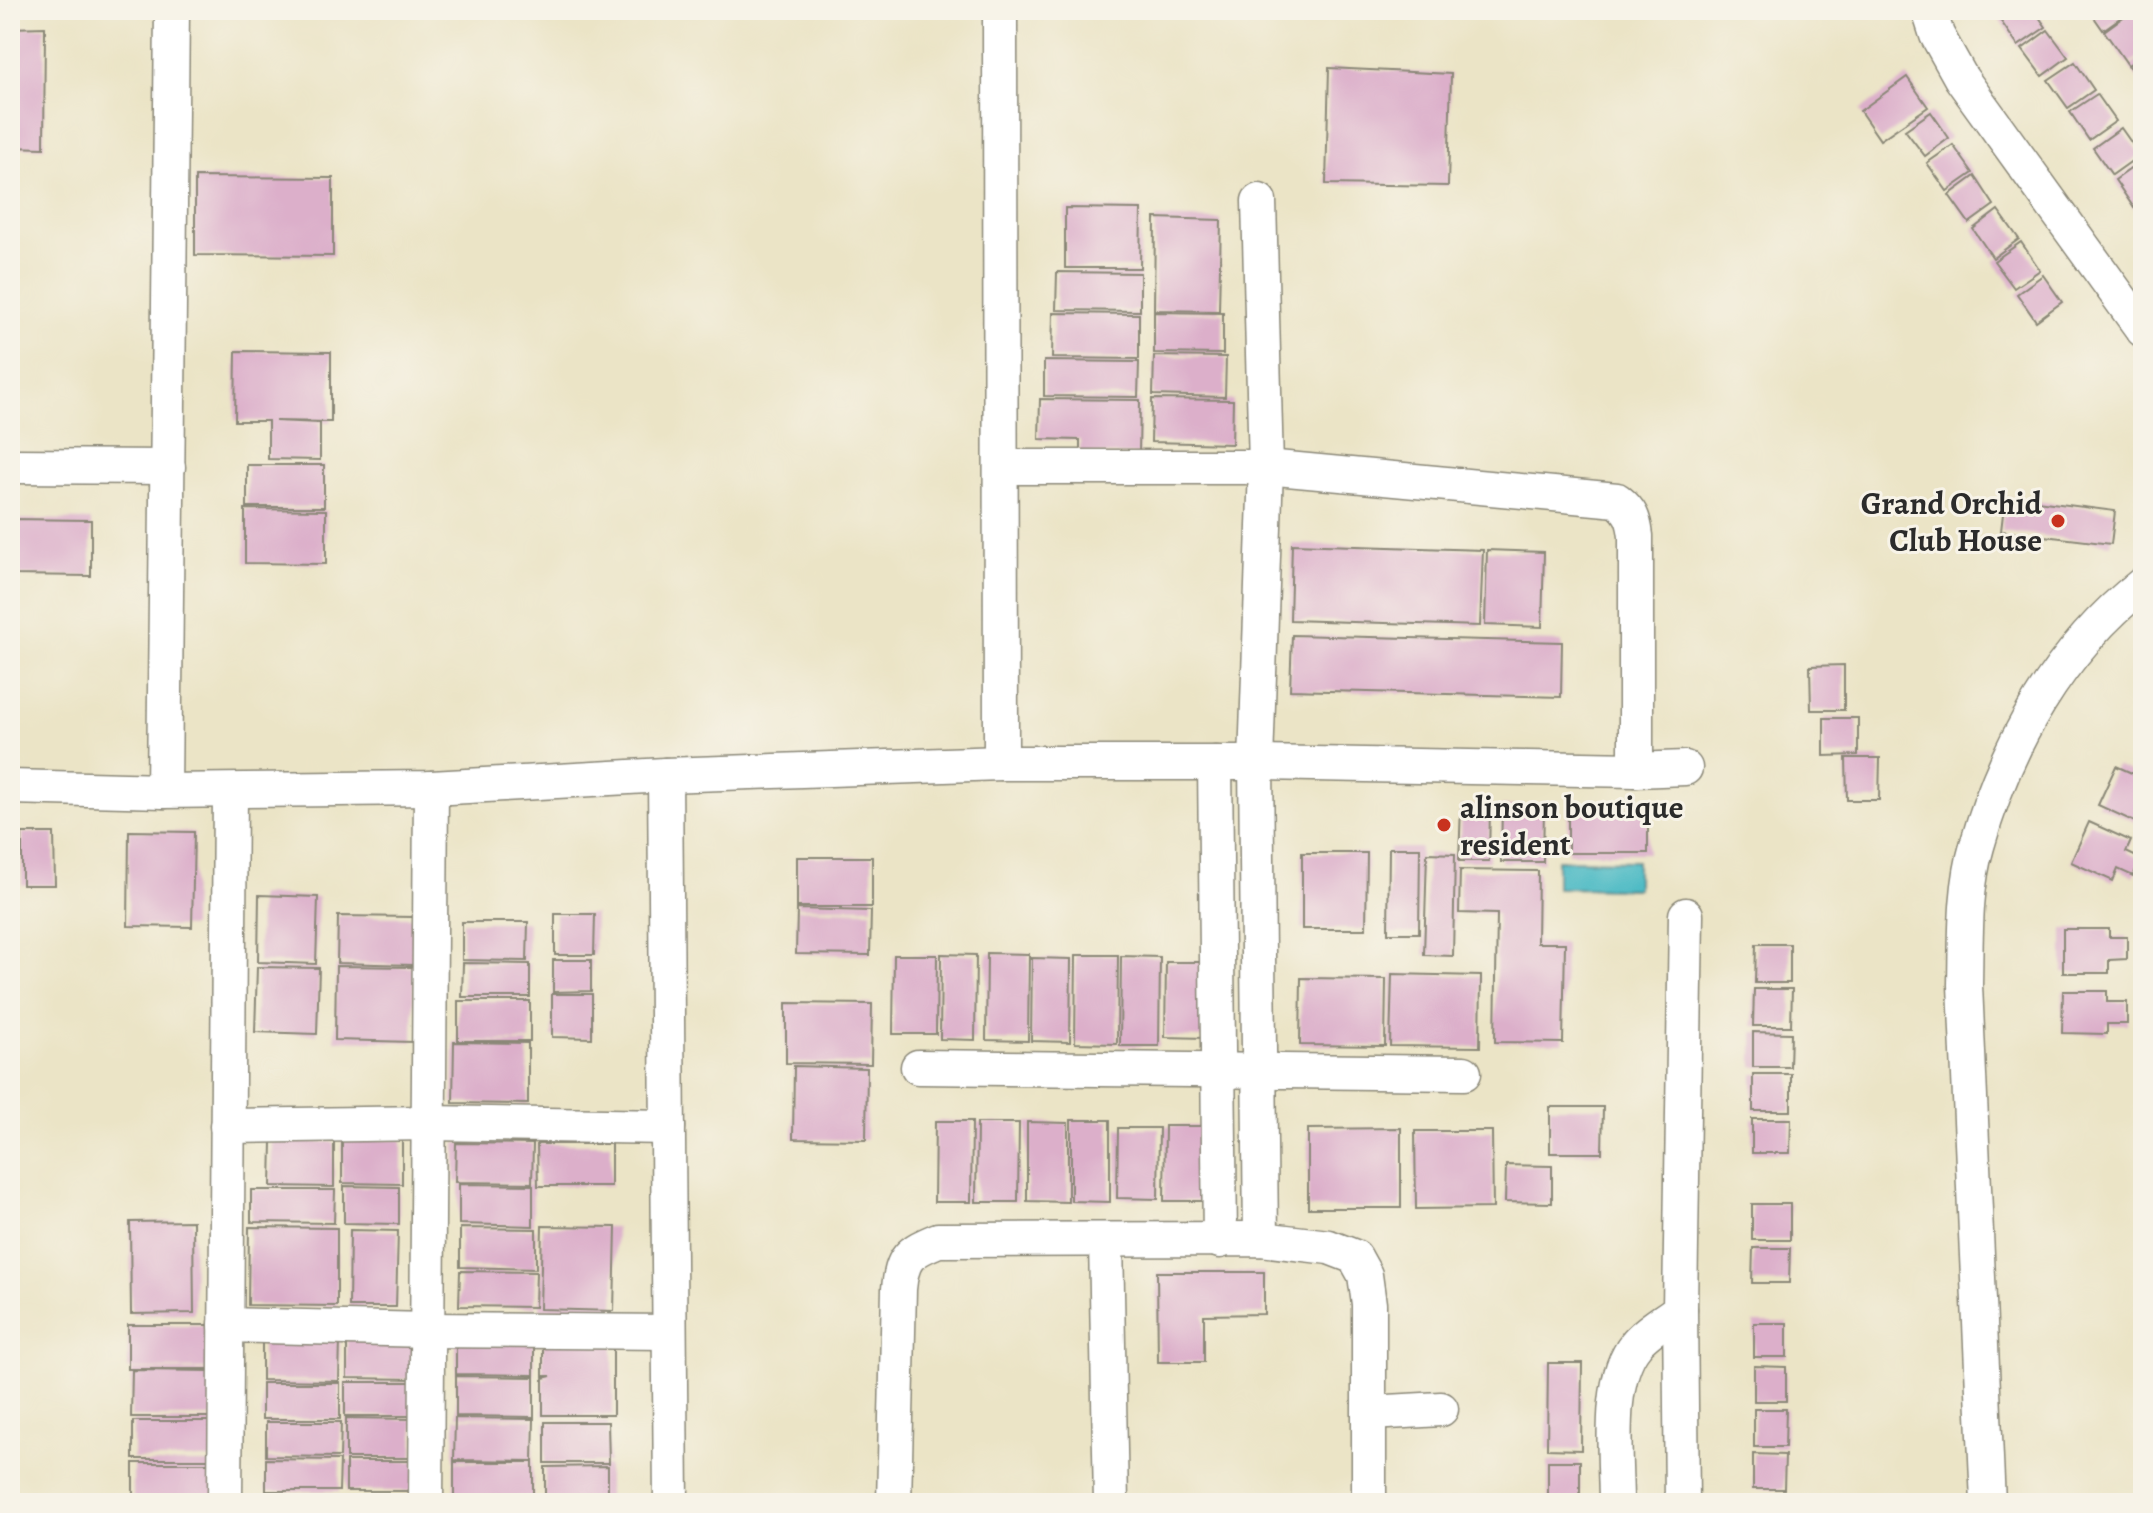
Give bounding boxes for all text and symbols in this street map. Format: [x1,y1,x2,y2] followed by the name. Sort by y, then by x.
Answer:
[1861,481,2043,562] place label: Grand Orchid Club House
[2049,512,2067,530] marker: Grand Orchid Club House
[1460,785,1684,866] place label: alinson boutique resident
[1435,816,1453,834] marker: alinson boutique resident

